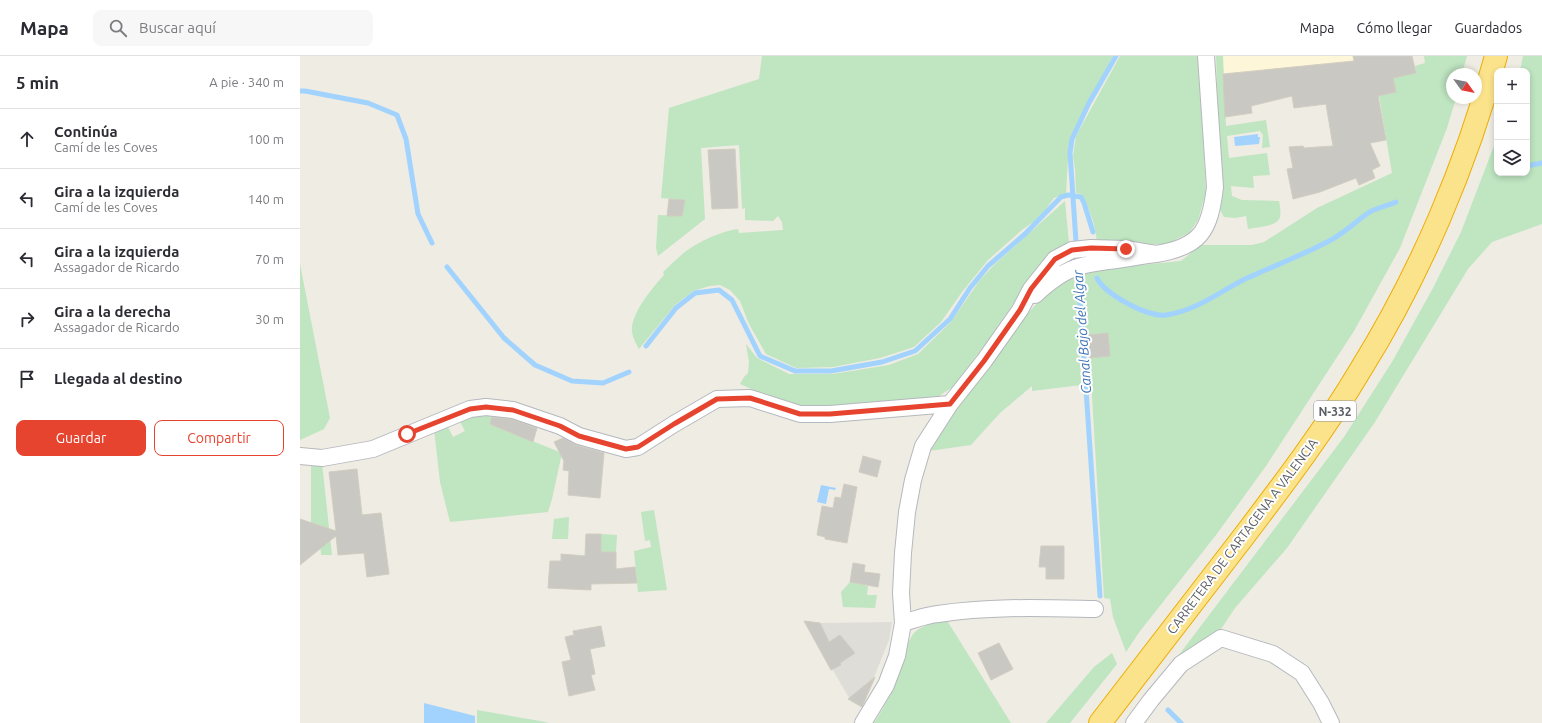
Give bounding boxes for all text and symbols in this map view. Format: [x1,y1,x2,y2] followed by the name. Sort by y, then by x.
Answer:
[93,10,373,46] search box
[20,17,69,39] text: Mapa
[107,17,129,39] icon: search
[139,19,216,36] text: Buscar aquí
[1300,20,1335,36] text: Mapa
[1357,20,1432,36] text: Cómo llegar
[1454,20,1522,36] text: Guardados
[1446,68,1482,104] north arrow
[1494,68,1530,176] map controls
[1494,68,1530,104] button: +
[16,73,59,92] text: 5 min
[209,75,284,89] text: A pie · 340 m
[1494,104,1530,140] button: −
[54,123,118,140] text: Continúa
[16,128,38,150] icon: ahead
[248,132,284,146] text: 100 m
[54,140,158,154] text: Camí de les Coves
[1494,140,1530,176] button: layers
[54,183,180,200] text: Gira a la izquierda
[16,188,38,210] icon: left
[248,192,284,206] text: 140 m
[54,200,158,214] text: Camí de les Coves
[1117,240,1135,258] route end
[54,243,180,260] text: Gira a la izquierda
[16,248,38,270] icon: left
[255,252,284,266] text: 70 m
[54,260,180,274] text: Assagador de Ricardo
[1070,269,1094,395] water label: Canal Bajo del Algar
[54,303,171,320] text: Gira a la derecha
[16,308,38,330] icon: right
[255,312,284,326] text: 30 m
[54,320,180,334] text: Assagador de Ricardo
[16,368,38,390] icon: arrive
[54,370,183,387] text: Llegada al destino
[1314,401,1356,421] road number: N-332
[16,420,146,456] button: Guardar
[154,420,284,456] button: Compartir
[398,425,416,443] route start
[1164,435,1320,636] street label: CARRETERA DE CARTAGENA A VALENCIA

